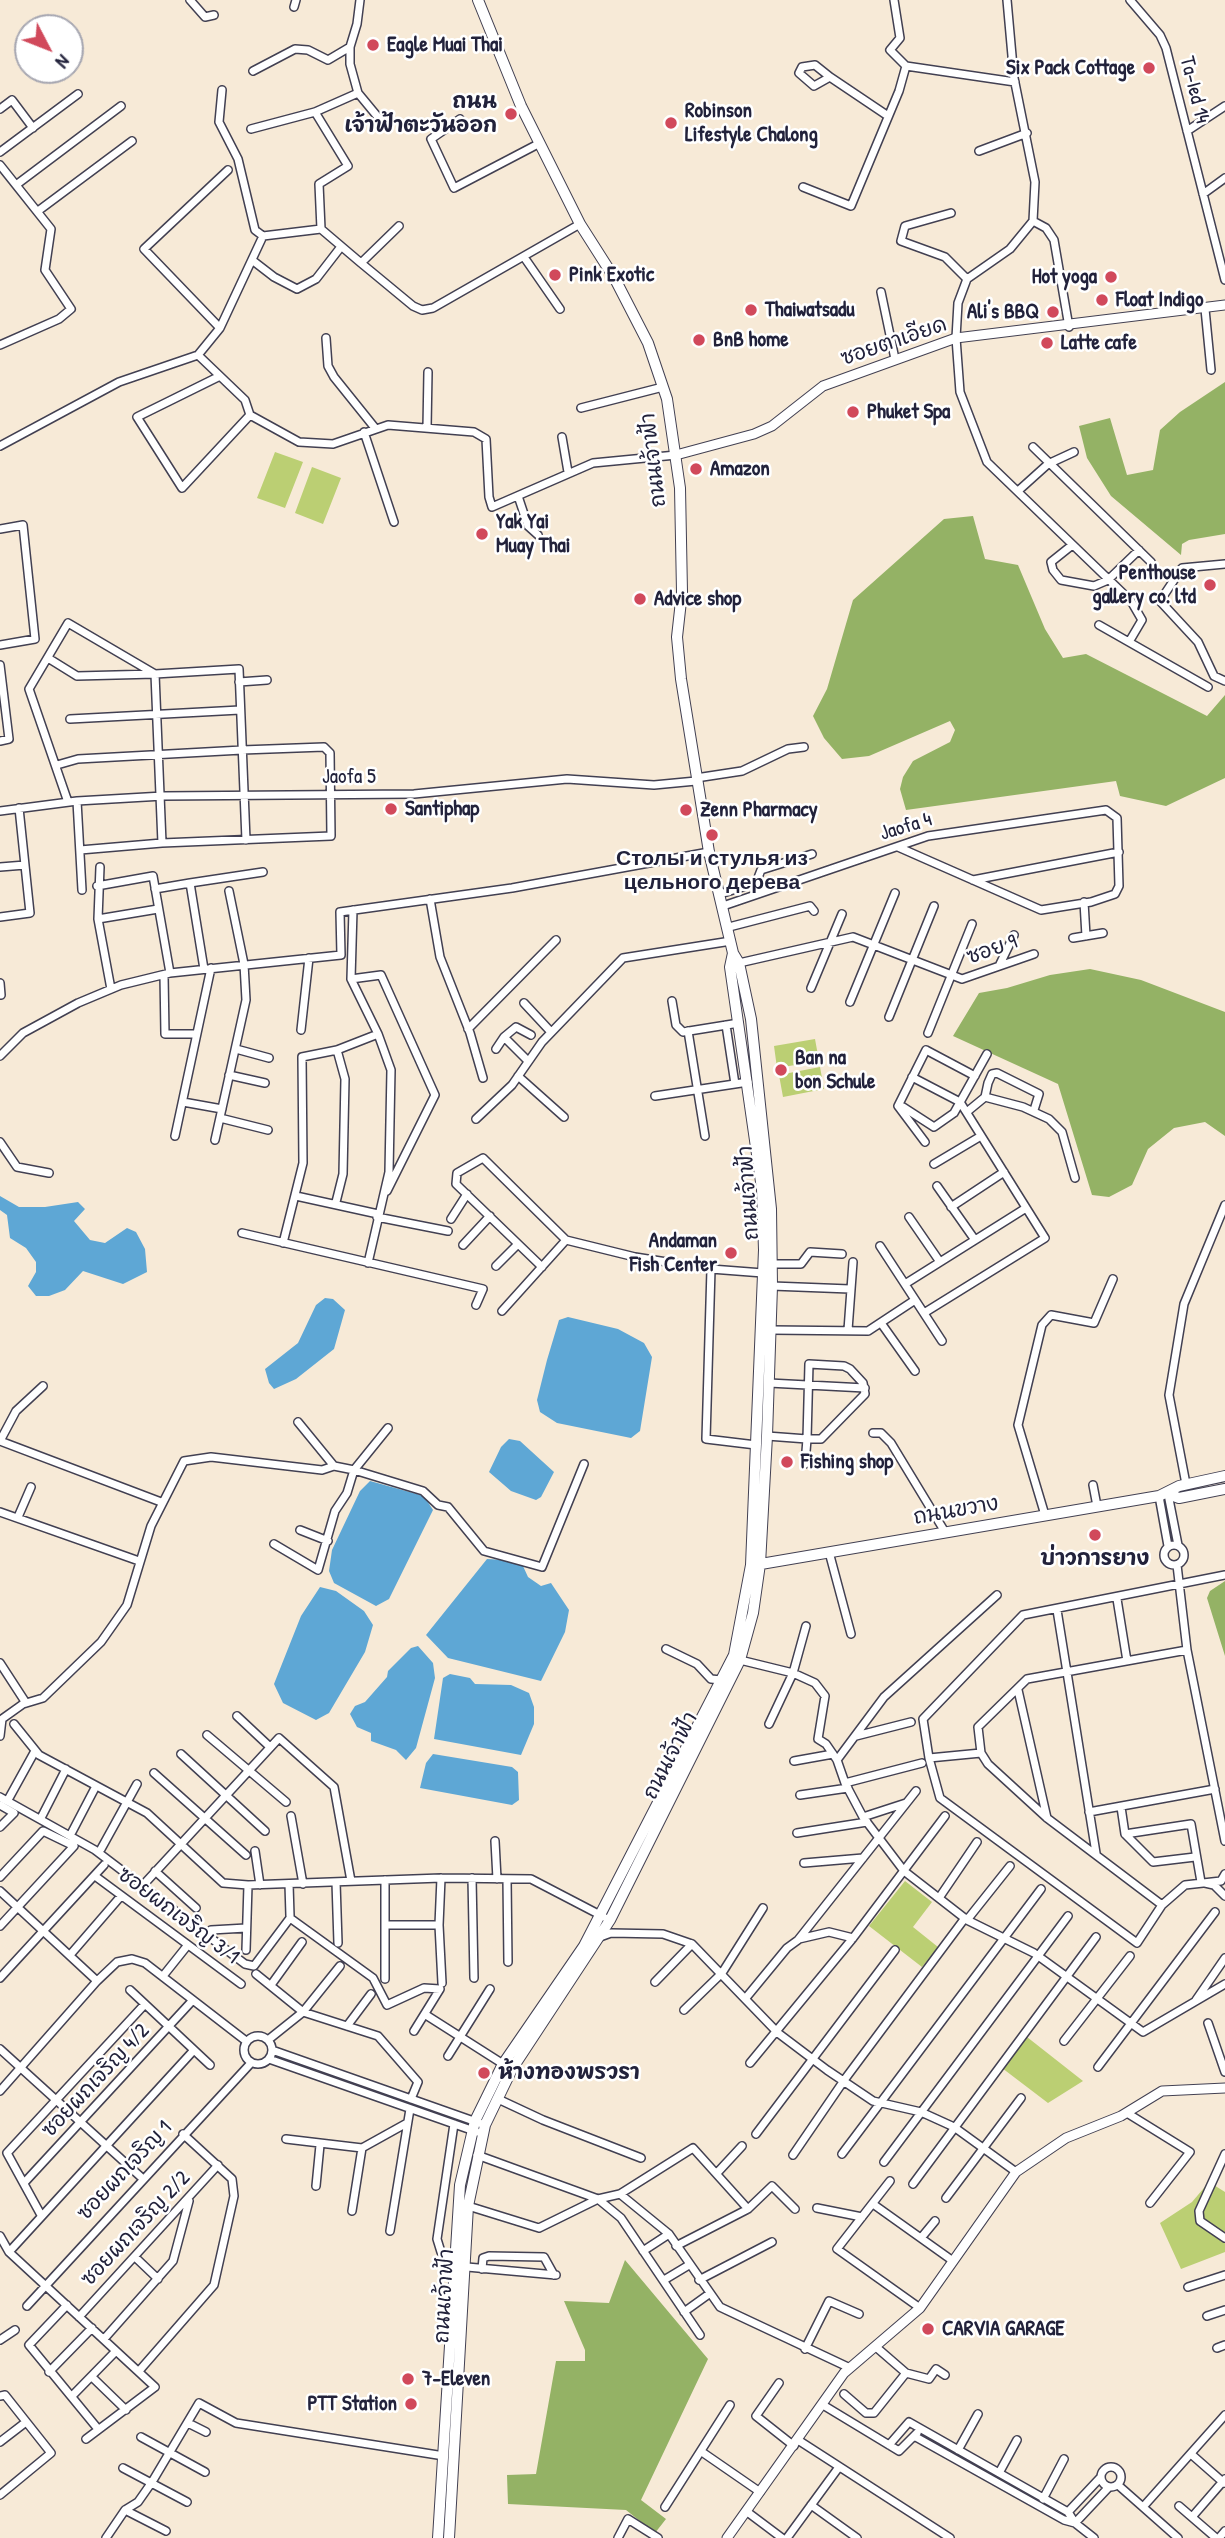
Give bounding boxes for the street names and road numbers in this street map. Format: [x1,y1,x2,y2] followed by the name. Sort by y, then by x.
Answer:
[1174,54,1214,126] street label: Ta-Ied 14
[838,312,950,372] street label: ซอยตาเอียด
[636,411,672,509] street label: ถนนเจ้าฟ้า
[322,764,376,790] street label: Jaofa 5
[877,807,935,847] street label: Jaofa 4
[963,930,1021,970] street label: ซอย 9
[733,1145,765,1241] street label: ถนนเจ้าฟ้า
[911,1491,1001,1531] street label: ถนนขวาง
[638,1708,704,1804] street label: ถนนเจ้าฟ้า
[112,1862,244,1970] street label: ซอยผถเจริญ 3/1
[37,2019,155,2143] street label: ซอยผถเจริญ 4/2
[72,2116,178,2226] street label: ซอยผถเจริญ 1
[76,2166,196,2292] street label: ซอยผถเจริญ 2/2
[430,2248,460,2344] street label: ถนนเจ้าฟ้า

